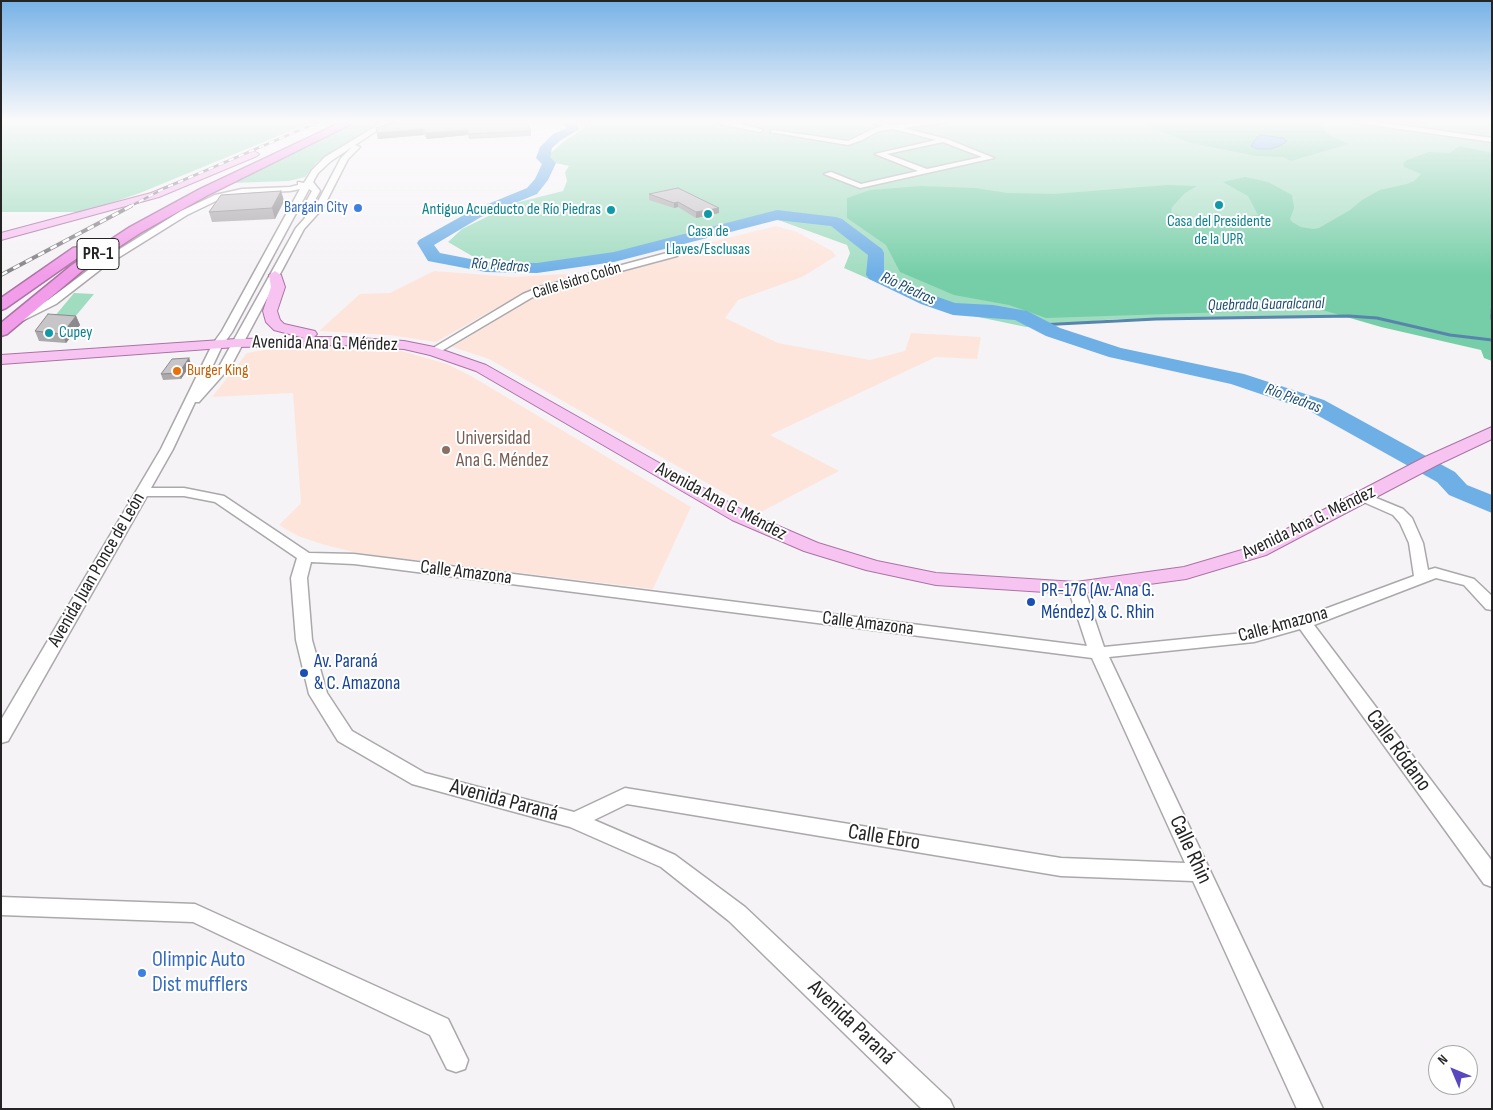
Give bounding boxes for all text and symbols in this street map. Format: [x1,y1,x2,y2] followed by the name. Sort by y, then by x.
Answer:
[284,198,348,218] place label: Bargain City
[1213,199,1225,211] marker: Casa del Presidente de la UPR
[422,200,601,220] place label: Antiguo Acueducto de Río Piedras
[352,202,364,214] marker: Bargain City
[605,204,617,216] marker: Antiguo Acueducto de Río Piedras
[702,208,714,220] marker: Casa de Llaves/Esclusas
[1167,212,1271,250] place label: Casa del Presidente de la UPR
[666,222,750,260] place label: Casa de Llaves/Esclusas
[77,238,119,270] road number: PR-1
[470,254,530,278] water label: Río Piedras
[530,258,624,304] street label: Calle Isidro Colón
[878,268,938,310] water label: Río Piedras
[1208,294,1324,316] water label: Quebrada Guaralcanal
[59,323,93,343] place label: Cupey
[43,327,55,339] marker: Cupey
[252,331,398,357] street label: Avenida Ana G. Méndez
[187,361,248,381] place label: Burger King
[171,365,183,377] marker: Burger King
[1263,380,1323,418] water label: Río Piedras
[456,428,549,472] place label: Universidad Ana G. Méndez
[440,444,452,456] marker: Universidad Ana G. Méndez
[652,458,790,546] street label: Avenida Ana G. Méndez
[1239,481,1379,565] street label: Avenida Ana G. Méndez
[44,489,150,651] street label: Avenida Juan Ponce de León
[419,556,513,590] street label: Calle Amazona
[1041,580,1155,624] place label: PR-176 (Av. Ana G. Méndez) & C. Rhin
[1025,596,1037,608] marker: PR-176 (Av. Ana G. Méndez) & C. Rhin
[1236,602,1330,648] street label: Calle Amazona
[821,607,915,641] street label: Calle Amazona
[314,651,400,695] place label: Av. Paraná & C. Amazona
[298,667,310,679] marker: Av. Paraná & C. Amazona
[1360,705,1436,797] street label: Calle Ródano
[447,774,561,828] street label: Avenida Paraná
[1163,812,1217,888] street label: Calle Rhin
[846,819,922,857] street label: Calle Ebro
[152,947,248,998] place label: Olimpic Auto Dist mufflers
[136,967,148,979] marker: Olimpic Auto Dist mufflers
[802,975,900,1071] street label: Avenida Paraná
[1428,1045,1478,1095] north arrow
[1434,1051,1451,1068] text: N

